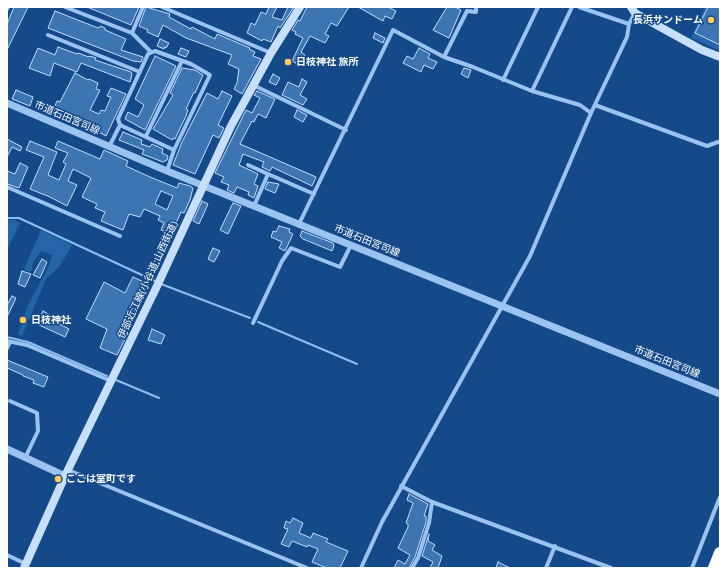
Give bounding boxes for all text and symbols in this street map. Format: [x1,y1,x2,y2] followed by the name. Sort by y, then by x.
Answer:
[633,14,703,26] place label: 長浜サンドーム
[706,15,716,25] marker: 長浜サンドーム
[296,56,359,68] place label: 日枝神社 旅所
[283,57,293,67] marker: 日枝神社 旅所
[32,99,102,137] street label: 市道石田宮司線
[115,219,181,341] street label: 伊部近江線(小谷道;山西街道)
[332,222,402,260] street label: 市道石田宮司線
[31,314,71,326] place label: 日枝神社
[18,315,28,325] marker: 日枝神社
[632,343,702,381] street label: 市道石田宮司線
[66,473,136,485] place label: ここは室町です
[53,474,63,484] marker: ここは室町です

